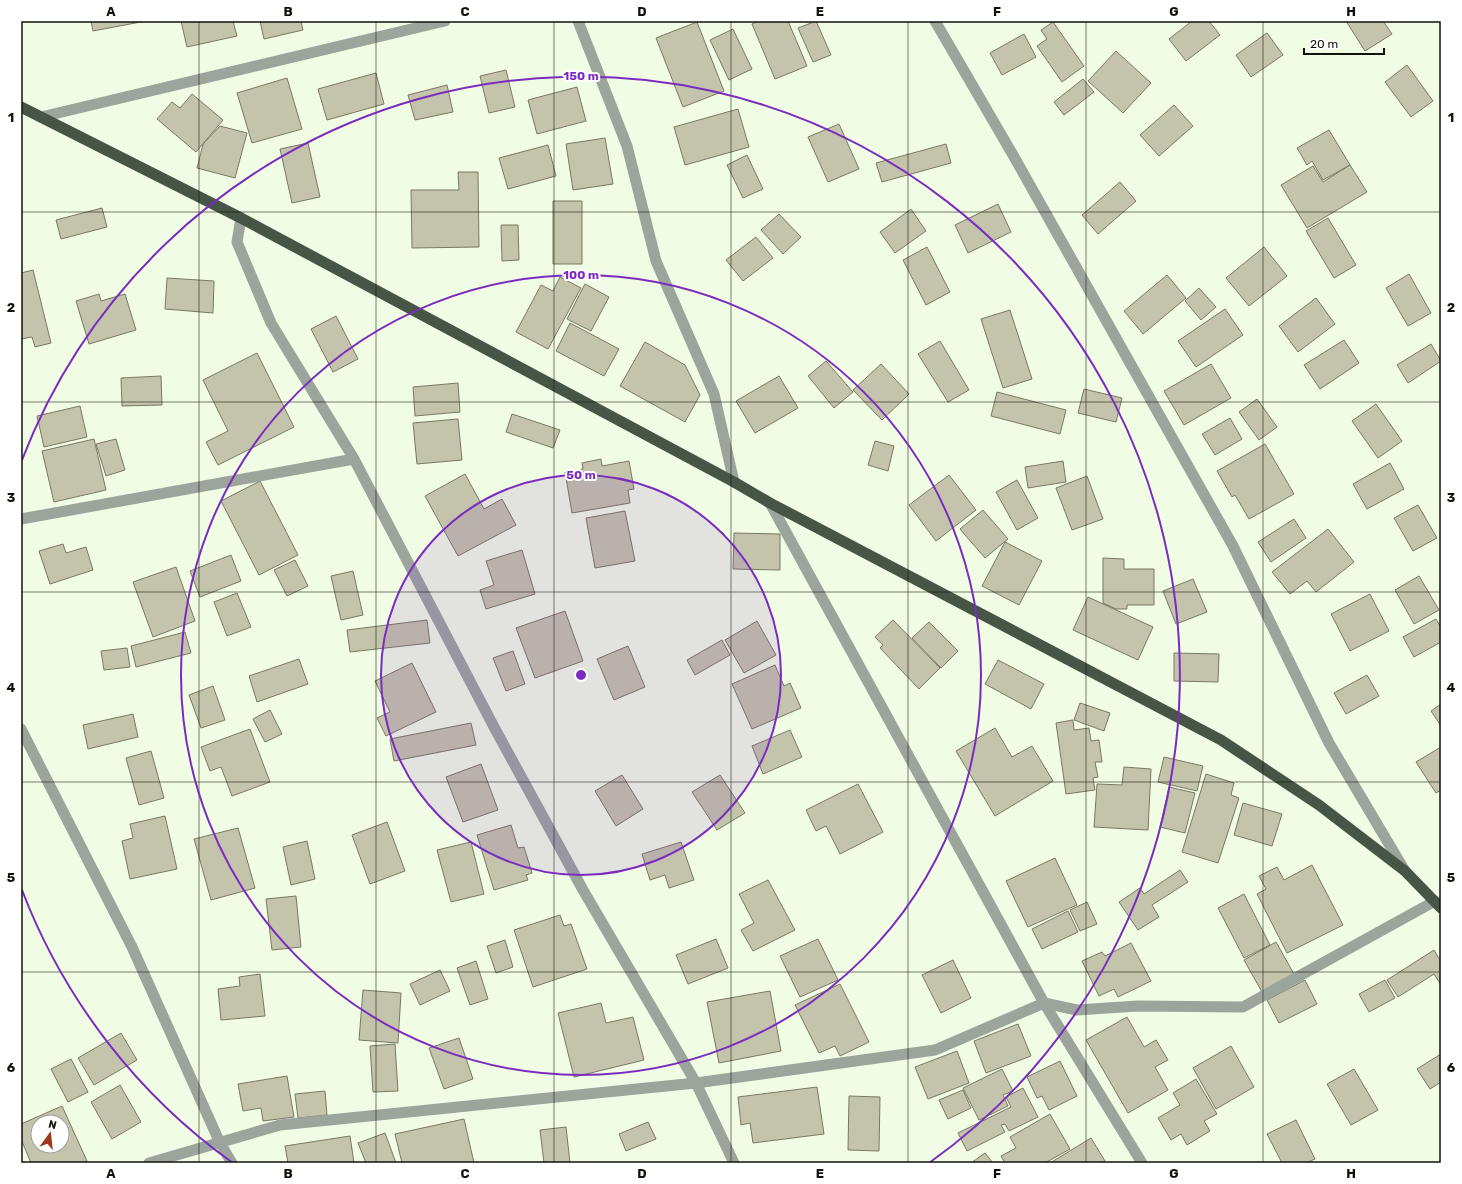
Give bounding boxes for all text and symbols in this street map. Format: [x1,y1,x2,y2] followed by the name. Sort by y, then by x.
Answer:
[106,4,116,19] text: A
[283,4,293,19] text: B
[460,4,470,19] text: C
[637,4,647,19] text: D
[816,4,824,19] text: E
[993,4,1001,19] text: F
[1169,4,1179,19] text: G
[1346,4,1356,19] text: H
[1304,30,1384,56] scale bar
[1310,37,1338,51] text: 20 m
[563,69,599,83] text: 150 m
[8,110,14,125] text: 1
[1448,110,1454,125] text: 1
[563,268,599,282] text: 100 m
[7,300,15,315] text: 2
[1447,300,1455,315] text: 2
[566,468,596,482] text: 50 m
[7,490,16,505] text: 3
[1447,490,1456,505] text: 3
[574,668,588,682] centre of rings
[7,680,16,695] text: 4
[1447,680,1456,695] text: 4
[7,870,15,885] text: 5
[1447,870,1455,885] text: 5
[7,1060,16,1075] text: 6
[1447,1060,1456,1075] text: 6
[30,1114,70,1154] north arrow
[47,1118,58,1132] text: N
[106,1166,116,1181] text: A
[283,1166,293,1181] text: B
[460,1166,470,1181] text: C
[637,1166,647,1181] text: D
[816,1166,824,1181] text: E
[993,1166,1001,1181] text: F
[1169,1166,1179,1181] text: G
[1346,1166,1356,1181] text: H

